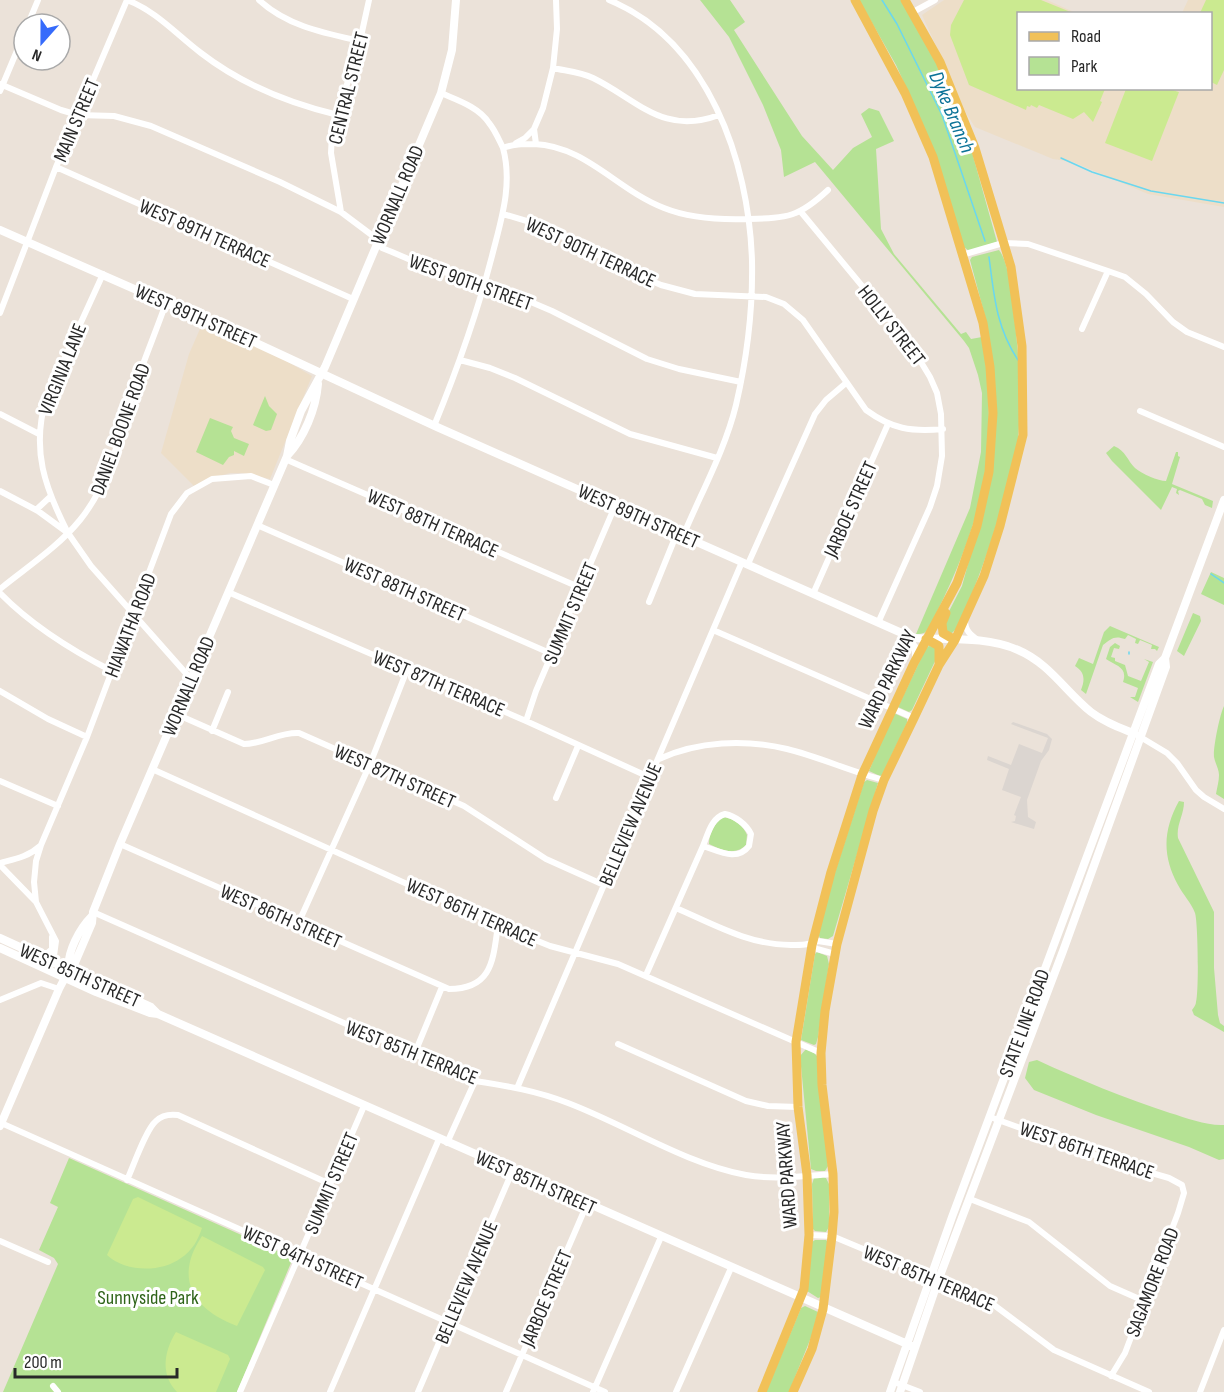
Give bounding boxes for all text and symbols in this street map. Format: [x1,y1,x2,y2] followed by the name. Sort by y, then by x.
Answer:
[12,12,72,72] north arrow
[1017,12,1212,90] legend
[1071,26,1101,47] text: Road
[323,30,375,147] street label: CENTRAL STREET
[30,44,45,65] text: N
[1071,56,1097,77] text: Park
[923,68,980,157] water label: Dyke Branch
[49,75,105,166] street label: MAIN STREET
[366,142,430,249] street label: WORNALL ROAD
[135,194,274,274] street label: WEST 89TH TERRACE
[522,212,659,294] street label: WEST 90TH TERRACE
[405,249,536,316] street label: WEST 90TH STREET
[131,279,260,354] street label: WEST 89TH STREET
[852,281,930,371] street label: HOLLY STREET
[34,320,92,419] street label: VIRGINIA LANE
[86,360,156,499] street label: DANIEL BOONE ROAD
[819,458,883,562] street label: JARBOE STREET
[574,479,703,554] street label: WEST 89TH STREET
[363,484,502,564] street label: WEST 88TH TERRACE
[340,552,469,627] street label: WEST 88TH STREET
[539,559,603,668] street label: SUMMIT STREET
[100,570,162,681] street label: HIAWATHA ROAD
[854,625,922,733] street label: WARD PARKWAY
[157,633,221,740] street label: WORNALL ROAD
[369,645,508,722] street label: WEST 87TH TERRACE
[330,740,459,814] street label: WEST 87TH STREET
[594,759,668,889] street label: BELLEVIEW AVENUE
[402,873,541,953] street label: WEST 86TH TERRACE
[216,879,345,954] street label: WEST 86TH STREET
[16,939,144,1013] street label: WEST 85TH STREET
[994,966,1056,1081] street label: STATE LINE ROAD
[342,1016,481,1090] street label: WEST 85TH TERRACE
[1016,1117,1157,1185] street label: WEST 86TH TERRACE
[771,1120,803,1229] street label: WARD PARKWAY
[300,1129,364,1238] street label: SUMMIT STREET
[472,1146,600,1220] street label: WEST 85TH STREET
[430,1217,504,1347] street label: BELLEVIEW AVENUE
[239,1221,367,1295] street label: WEST 84TH STREET
[1121,1224,1185,1340] street label: SAGAMORE ROAD
[859,1240,998,1317] street label: WEST 85TH TERRACE
[515,1247,578,1351] street label: JARBOE STREET
[97,1286,199,1310] park label: Sunnyside Park
[15,1341,177,1379] scale bar
[24,1352,62,1373] text: 200 m

